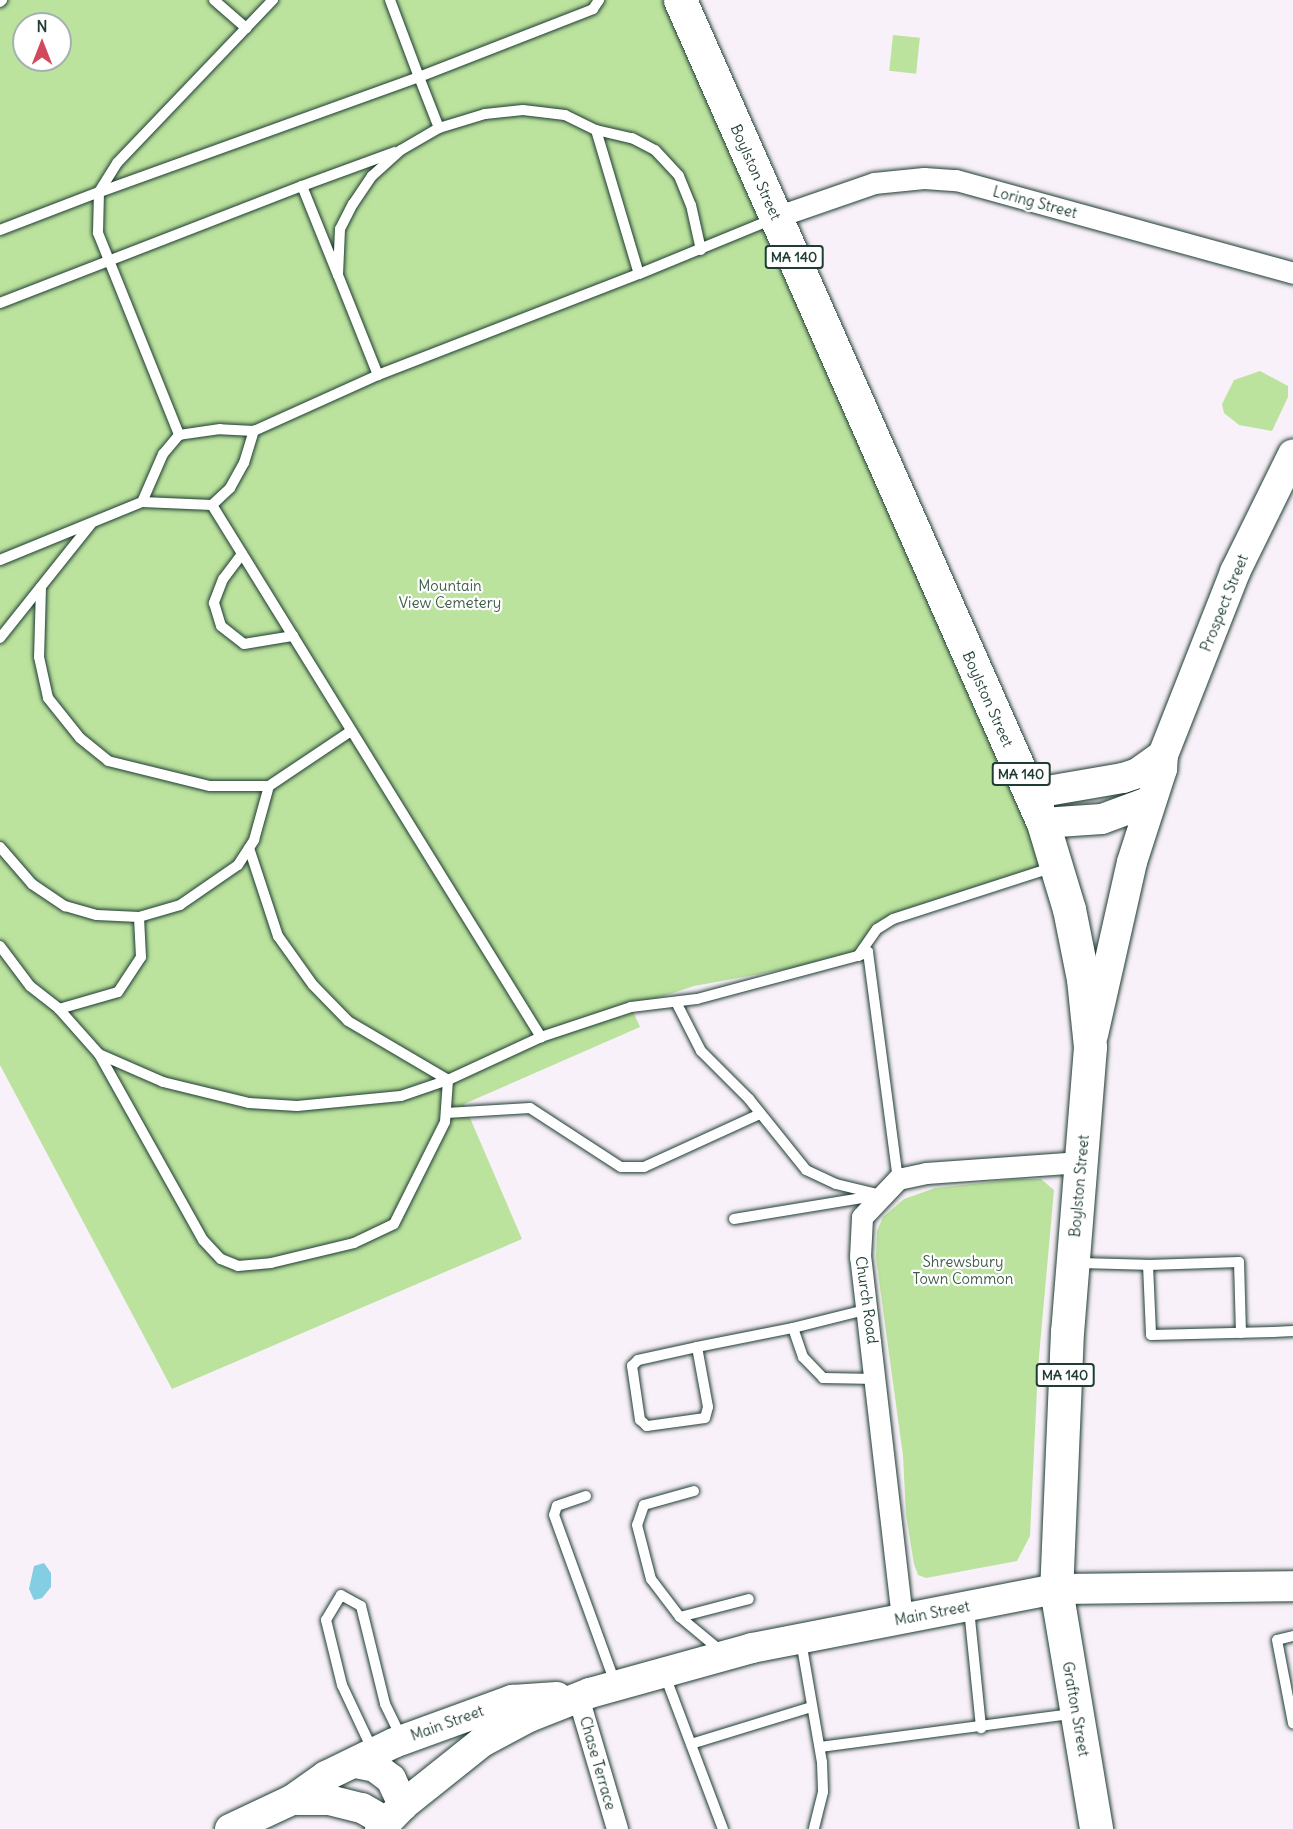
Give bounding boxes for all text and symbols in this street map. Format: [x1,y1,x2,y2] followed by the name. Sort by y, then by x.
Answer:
[12,12,72,72] north arrow
[36,16,48,36] text: N
[727,121,785,223] street label: Boylston Street
[991,182,1079,222] street label: Loring Street
[764,246,824,268] road number: MA 140
[1196,552,1252,654] street label: Prospect Street
[399,576,501,611] park label: Mountain View Cemetery
[959,648,1017,750] street label: Boylston Street
[991,763,1051,785] road number: MA 140
[1066,1134,1092,1238] street label: Boylston Street
[913,1252,1013,1287] park label: Shrewsbury Town Common
[852,1255,882,1345] street label: Church Road
[1035,1364,1095,1386] road number: MA 140
[893,1597,971,1629] street label: Main Street
[1059,1660,1093,1758] street label: Grafton Street
[408,1701,486,1745] street label: Main Street
[576,1714,620,1812] street label: Chase Terrace

